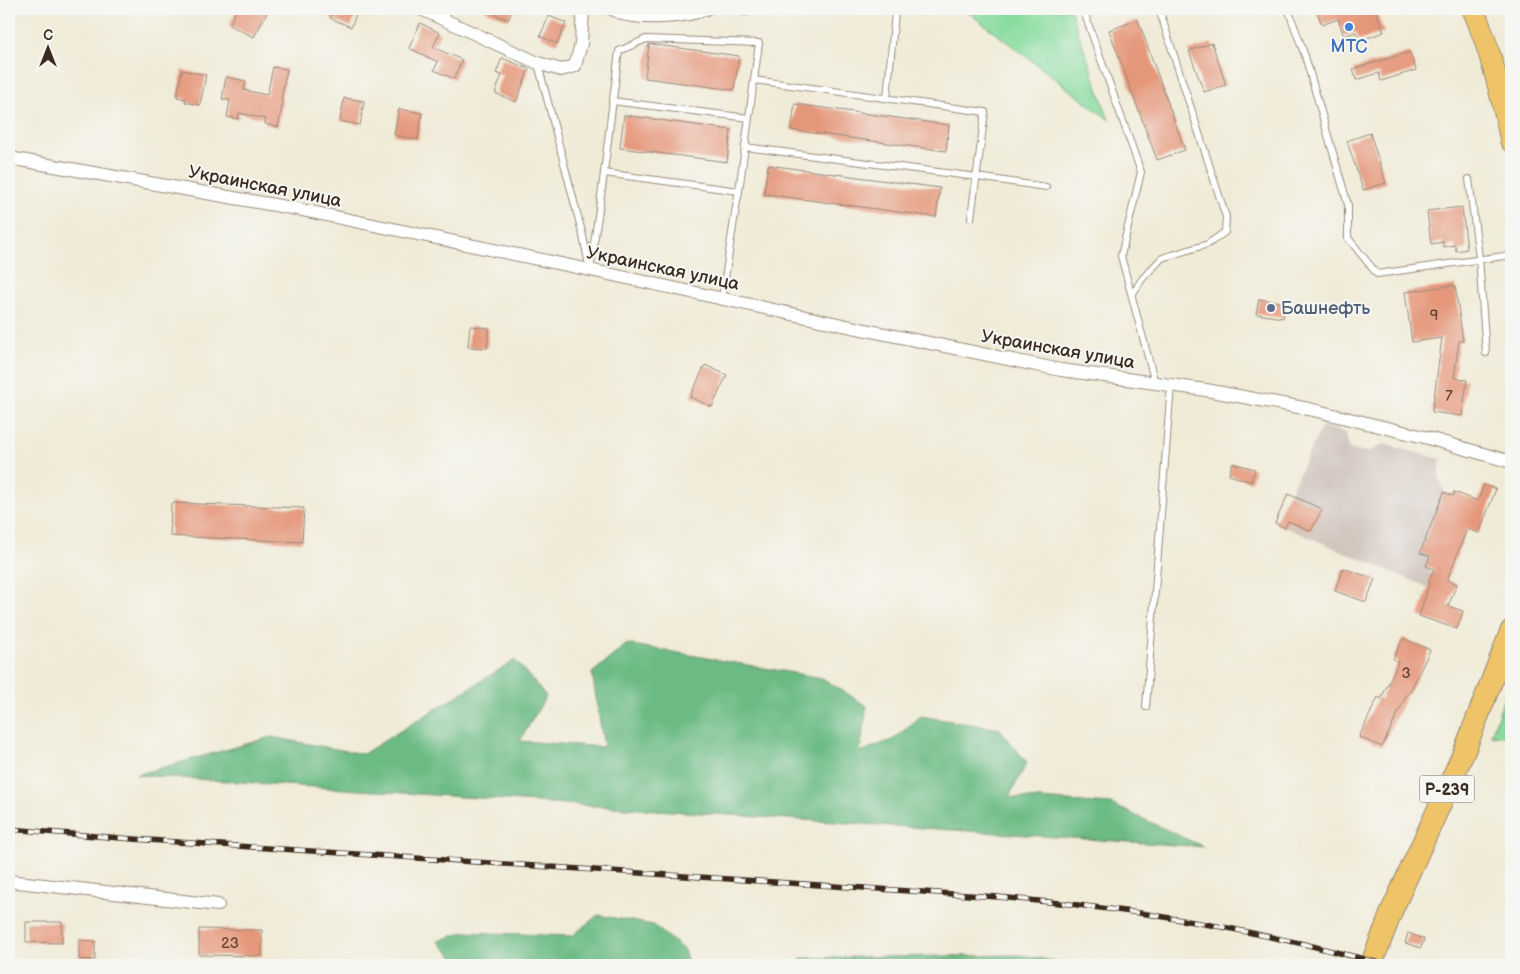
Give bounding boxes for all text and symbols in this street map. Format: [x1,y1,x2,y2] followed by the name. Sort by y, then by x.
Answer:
[1343,21,1355,33] marker: МТС
[22,22,72,72] north arrow
[43,27,53,44] text: С
[1331,36,1367,57] place label: МТС
[186,161,344,212] street label: Украинская улица
[585,242,742,295] street label: Украинская улица
[1281,298,1370,319] place label: Башнефть
[1265,302,1277,314] marker: Башнефть
[1430,306,1438,325] house number: 9
[979,326,1137,373] street label: Украинская улица
[1445,387,1453,406] house number: 7
[1401,664,1411,683] house number: 3
[1420,776,1474,802] road number: Р-239
[221,934,239,953] house number: 23

